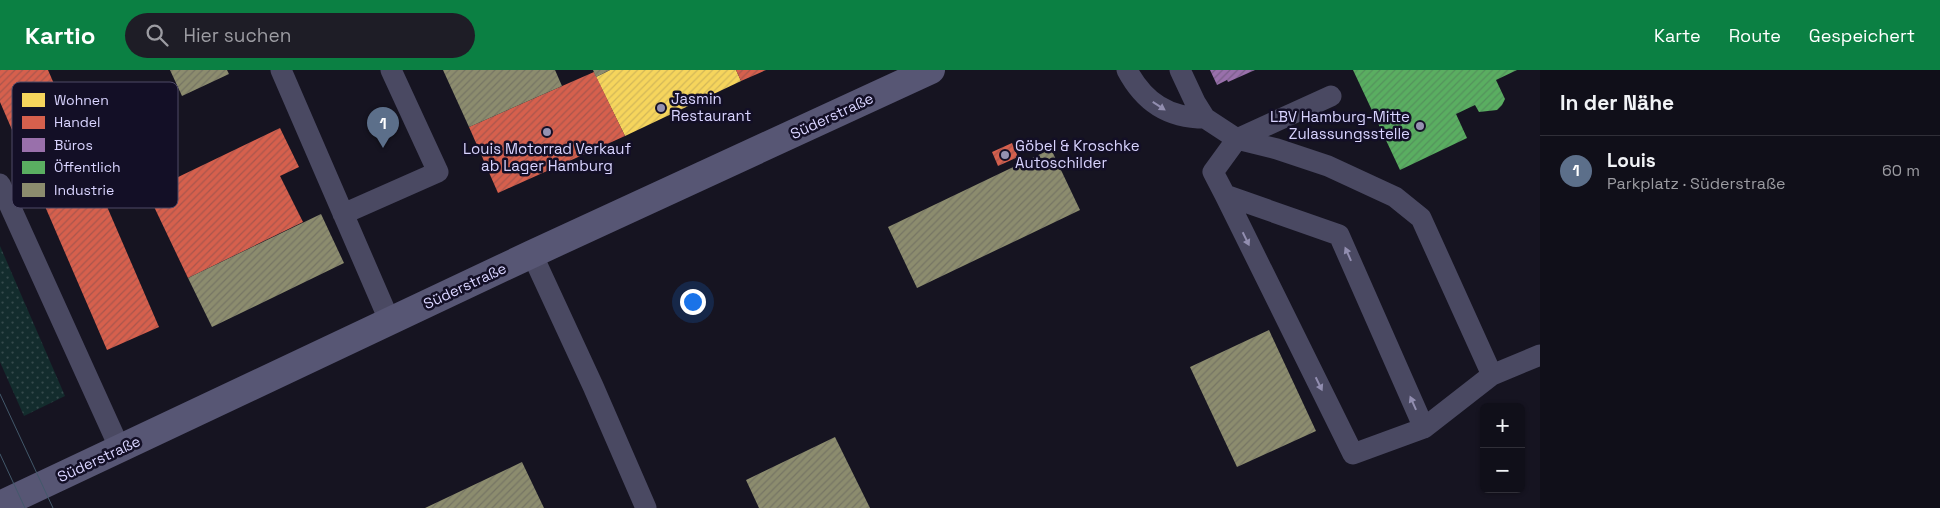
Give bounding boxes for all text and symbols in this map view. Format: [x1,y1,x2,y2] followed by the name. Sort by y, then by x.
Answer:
[125,13,475,58] search box
[25,20,95,51] text: Kartio
[143,21,171,49] icon: search
[183,23,291,48] text: Hier suchen
[1654,24,1701,47] text: Karte
[1729,24,1781,47] text: Route
[1809,24,1915,47] text: Gespeichert
[12,82,178,208] legend
[787,88,876,143] street label: Süderstraße
[671,89,752,125] place label: Jasmin Restaurant
[1560,89,1674,116] text: In der Nähe
[54,91,109,109] text: Wohnen
[1152,101,1166,110] one-way arrow
[655,102,667,114] marker: Jasmin Restaurant
[367,107,399,148] pin: 1
[1270,107,1410,143] place label: LBV Hamburg-Mitte Zulassungsstelle
[54,113,101,131] text: Handel
[1414,120,1426,132] marker: LBV Hamburg-Mitte Zulassungsstelle
[541,126,553,138] marker: Louis Motorrad Verkauf ab Lager Hamburg
[54,136,93,154] text: Büros
[1015,136,1140,172] place label: Göbel & Kroschke Autoschilder
[463,139,631,175] place label: Louis Motorrad Verkauf ab Lager Hamburg
[1607,148,1656,173] text: Louis
[999,149,1011,161] marker: Göbel & Kroschke Autoschilder
[54,158,121,176] text: Öffentlich
[1572,160,1580,181] text: 1
[1882,160,1920,181] text: 60 m
[1607,173,1785,194] text: Parkplatz · Süderstraße
[54,181,114,199] text: Industrie
[1243,232,1251,246] one-way arrow
[1343,247,1351,261] one-way arrow
[420,258,509,313] street label: Süderstraße
[680,289,706,315] your location
[1315,377,1323,391] one-way arrow
[1408,396,1416,410] one-way arrow
[1480,403,1525,493] map controls
[1480,403,1525,448] button: +
[54,431,143,486] street label: Süderstraße
[1480,448,1525,493] button: −

